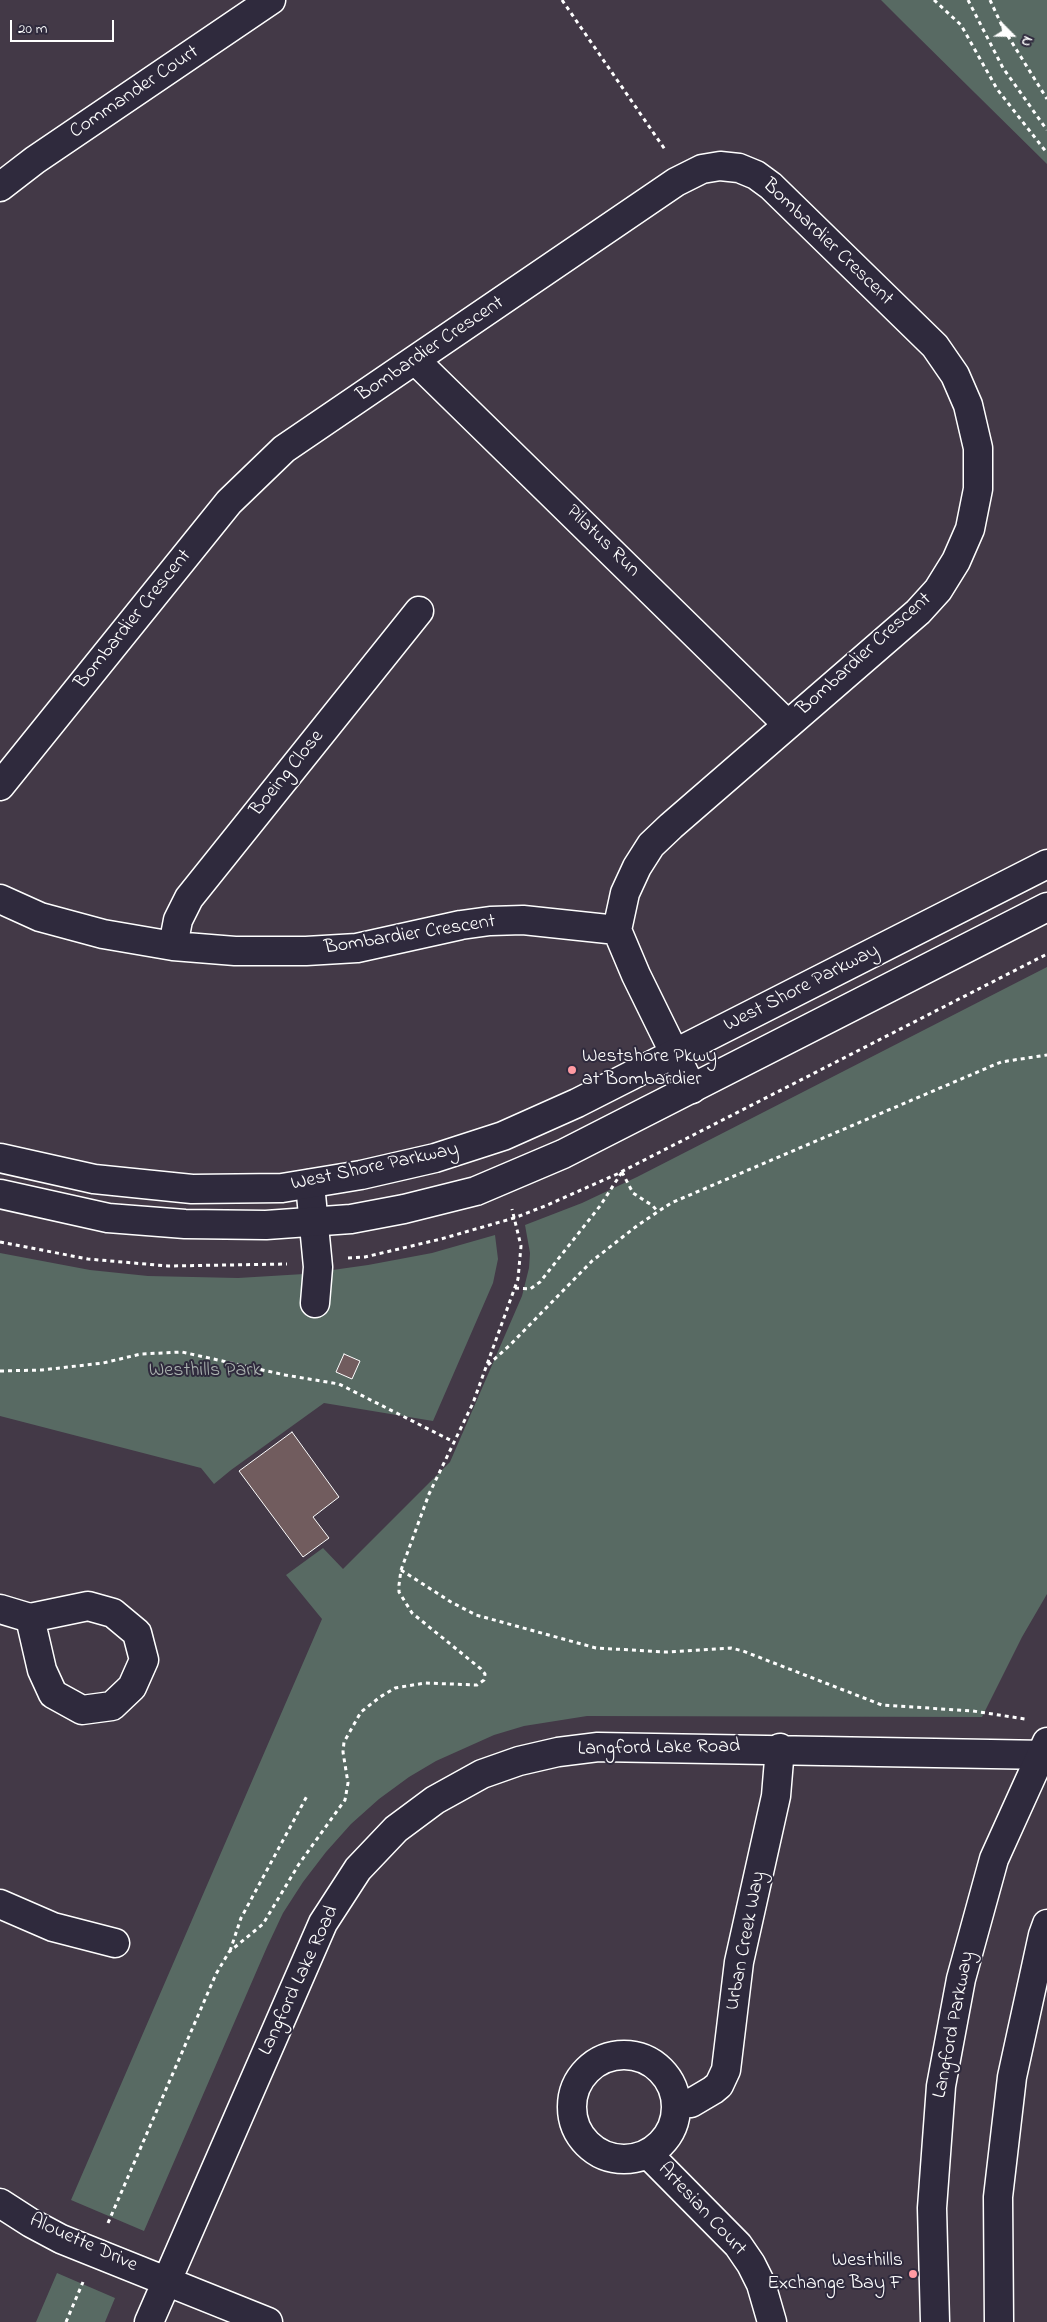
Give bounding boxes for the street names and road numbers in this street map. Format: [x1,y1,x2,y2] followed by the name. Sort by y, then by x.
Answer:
[66,41,204,145] street label: Commander Court
[757,174,897,312] street label: Bombardier Crescent
[353,292,509,408] street label: Bombardier Crescent
[560,501,644,583] street label: Pilatus Run
[70,545,198,695] street label: Bombardier Crescent
[793,588,937,722] street label: Bombardier Crescent
[246,726,330,822] street label: Boeing Close
[323,911,497,961] street label: Bombardier Crescent
[721,940,883,1038] street label: West Shore Parkway
[289,1139,461,1197] street label: West Shore Parkway
[578,1736,740,1762] street label: Langford Lake Road
[722,1869,772,2013] street label: Urban Creek Way
[255,1902,345,2060] street label: Langford Lake Road
[929,1950,981,2100] street label: Langford Parkway
[652,2158,750,2262] street label: Artesian Court
[25,2210,141,2278] street label: Alouette Drive

